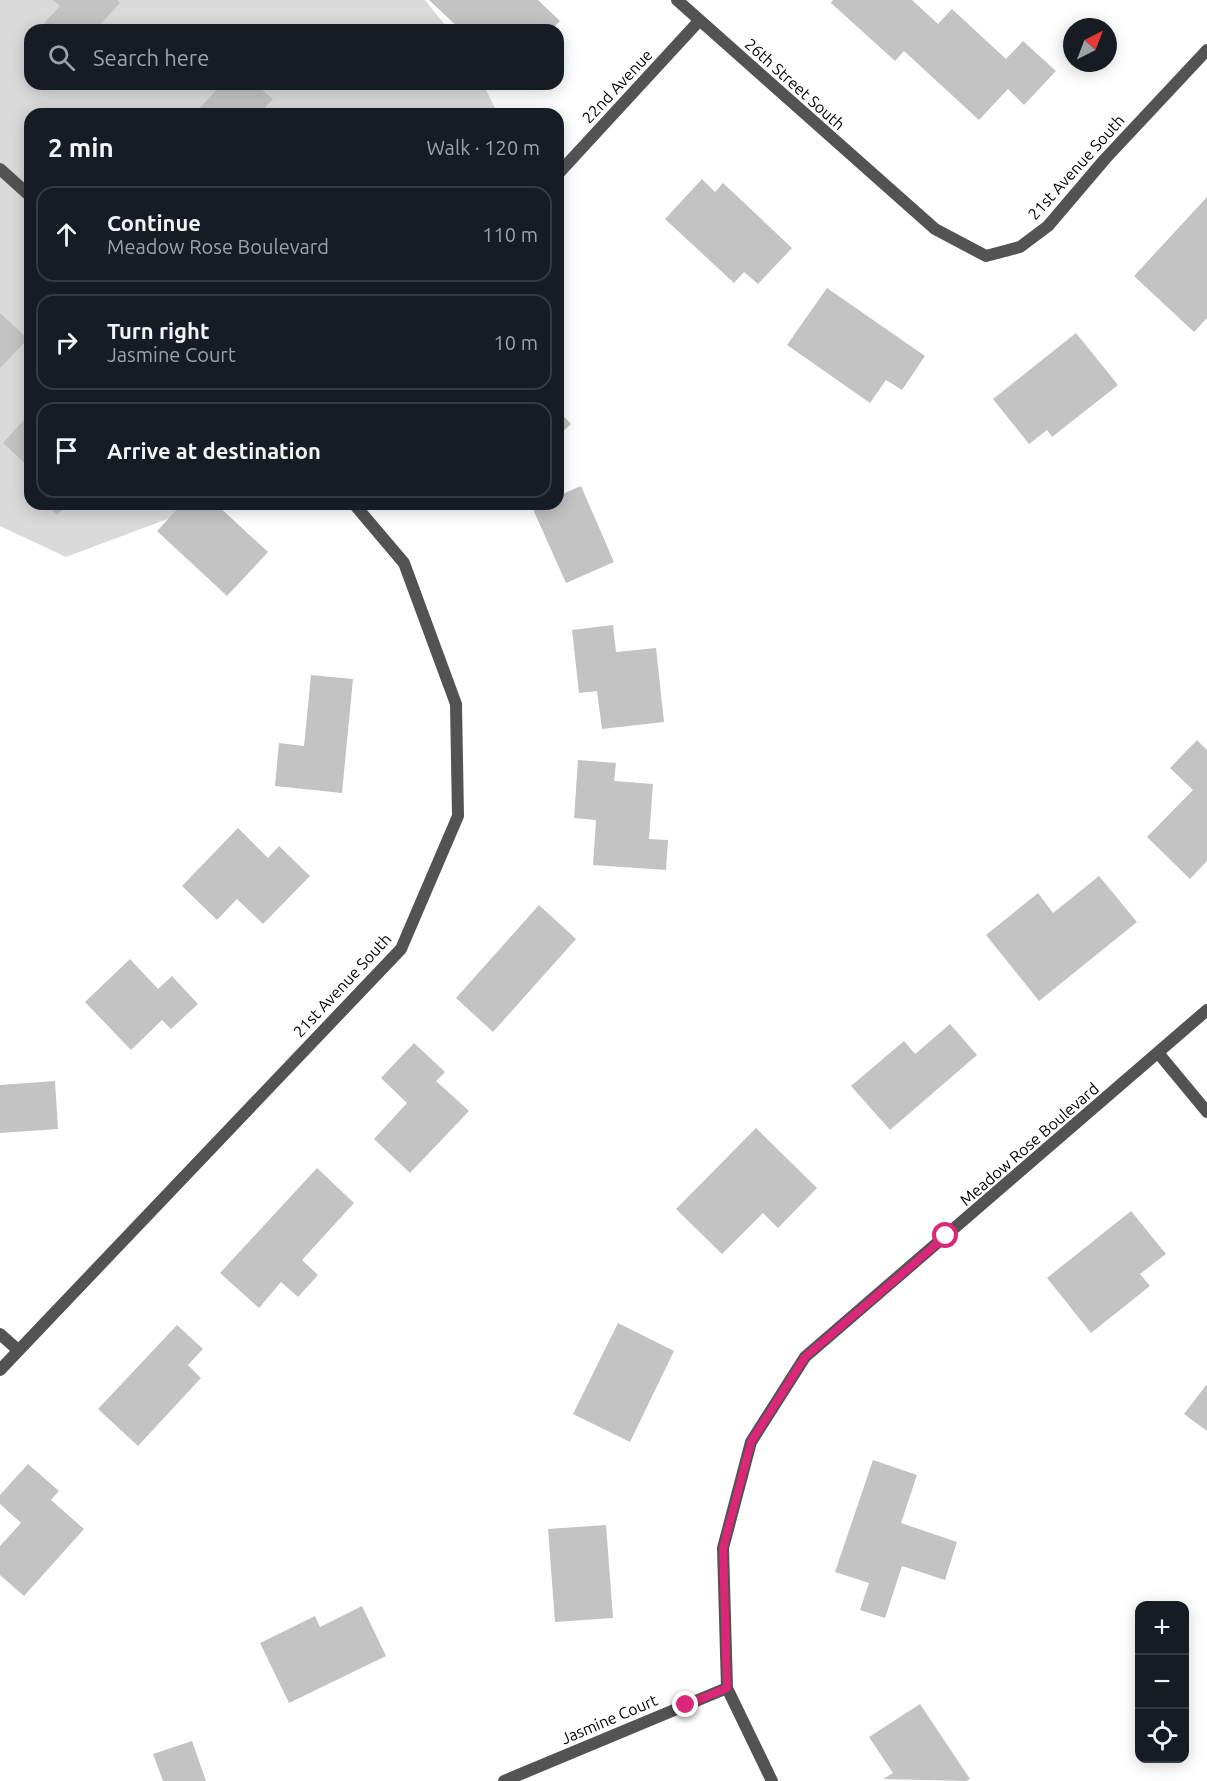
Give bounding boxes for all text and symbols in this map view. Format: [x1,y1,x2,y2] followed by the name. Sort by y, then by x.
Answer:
[1063,18,1117,72] north arrow
[24,24,564,90] search box
[741,35,849,133] street label: 26th Street South
[45,41,78,74] icon: search
[93,45,209,70] text: Search here
[578,45,656,127] street label: 22nd Avenue
[1024,111,1128,223] street label: 21st Avenue South
[48,133,114,162] text: 2 min
[427,136,540,159] text: Walk · 120 m
[107,210,201,235] text: Continue
[50,218,83,251] icon: ahead
[482,223,538,246] text: 110 m
[107,235,329,258] text: Meadow Rose Boulevard
[107,318,209,343] text: Turn right
[50,326,83,359] icon: right
[494,331,538,354] text: 10 m
[107,343,236,366] text: Jasmine Court
[50,434,83,467] icon: arrive
[107,438,321,463] text: Arrive at destination
[289,930,395,1040] street label: 21st Avenue South
[956,1079,1102,1209] street label: Meadow Rose Boulevard
[932,1222,958,1248] route start
[1135,1601,1189,1763] map controls
[1135,1601,1189,1655] button: +
[1135,1655,1189,1709] button: −
[558,1690,661,1747] street label: Jasmine Court
[672,1691,698,1717] route end
[1135,1709,1189,1763] button: locate

